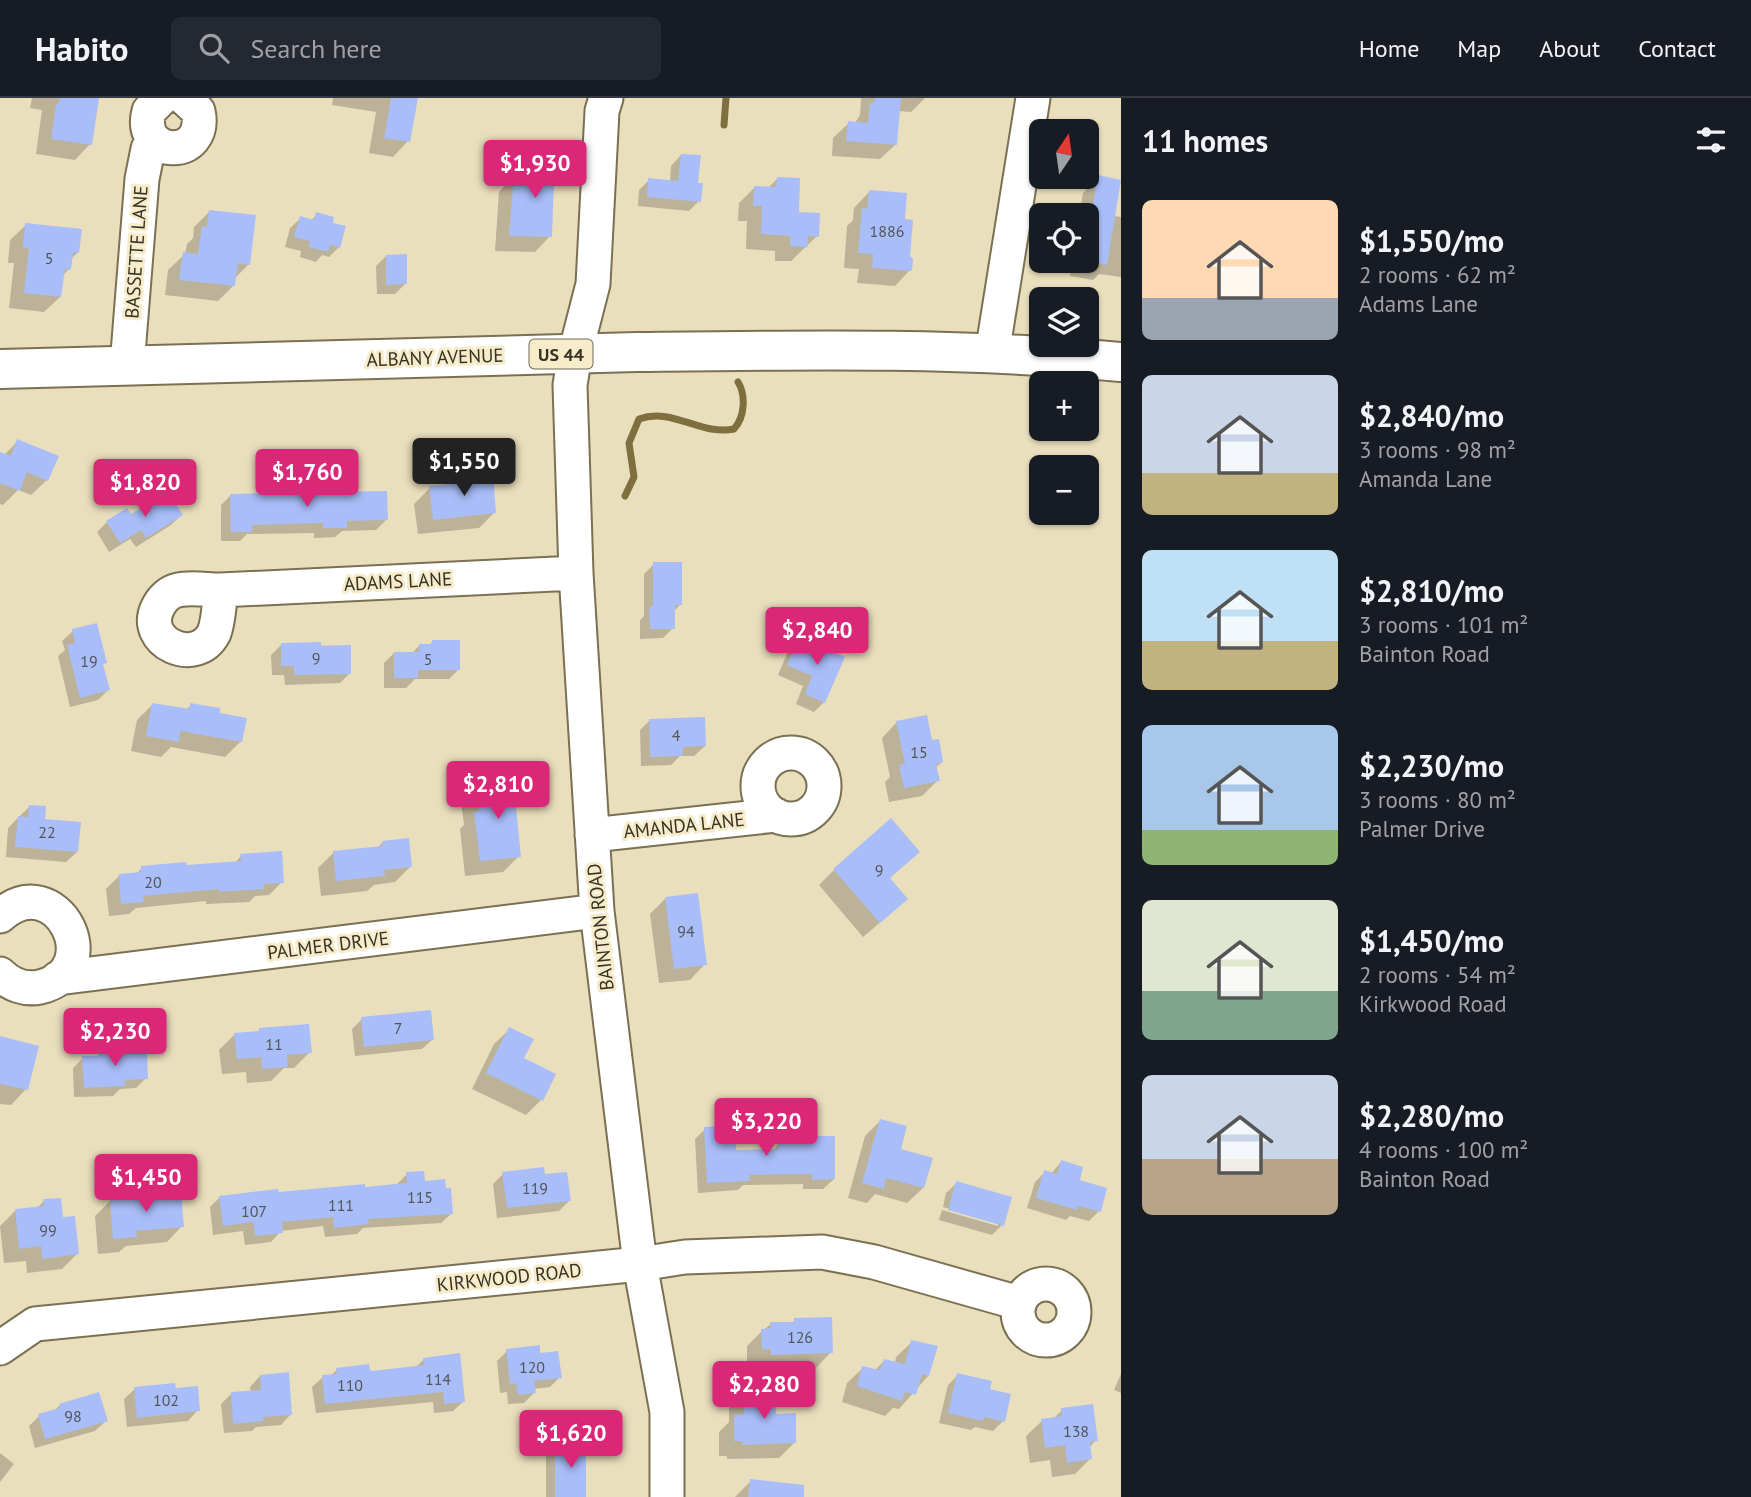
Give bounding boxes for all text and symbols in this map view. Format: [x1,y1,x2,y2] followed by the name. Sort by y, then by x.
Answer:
[171,17,661,80] search box
[35,27,129,70] text: Habito
[195,29,233,67] icon: search
[251,32,382,65] text: Search here
[1359,33,1419,64] text: Home
[1457,33,1501,64] text: Map
[1539,33,1600,64] text: About
[1638,33,1716,64] text: Contact
[1029,119,1099,189] north arrow
[1029,119,1099,525] map controls
[1142,121,1268,160] text: 11 homes
[1692,121,1730,159] icon: filters
[478,140,592,200] pin: $1,930
[499,148,571,177] text: $1,930
[119,185,153,319] street label: BASSETTE LANE
[1029,203,1099,273] button: locate
[870,221,904,241] house number: 1886
[1359,221,1504,260] text: $1,550/mo
[1198,228,1282,312] icon: home
[45,248,53,268] house number: 5
[1359,260,1516,289] text: 2 rooms · 62 m²
[1029,287,1099,357] button: layers
[1359,289,1478,318] text: Adams Lane
[530,340,592,368] road number: US 44
[366,343,504,371] street label: ALBANY AVENUE
[1029,371,1099,441] button: +
[1359,396,1504,435] text: $2,840/mo
[1198,403,1282,487] icon: home
[1359,435,1516,464] text: 3 rooms · 98 m²
[407,438,521,498] pin: $1,550
[428,446,500,475] text: $1,550
[250,450,364,509] pin: $1,760
[1029,455,1099,525] button: −
[271,457,343,486] text: $1,760
[88,460,202,519] pin: $1,820
[1359,464,1492,493] text: Amanda Lane
[109,467,181,496] text: $1,820
[343,566,453,596] street label: ADAMS LANE
[1359,571,1504,610] text: $2,810/mo
[1198,578,1282,662] icon: home
[760,608,874,667] pin: $2,840
[1359,610,1528,639] text: 3 rooms · 101 m²
[781,615,853,644] text: $2,840
[1359,639,1490,668] text: Bainton Road
[312,648,320,668] house number: 9
[424,649,432,669] house number: 5
[80,651,98,671] house number: 19
[672,725,681,745] house number: 4
[910,742,928,762] house number: 15
[1359,746,1504,785] text: $2,230/mo
[1198,753,1282,837] icon: home
[441,762,555,821] pin: $2,810
[462,769,534,798] text: $2,810
[1359,785,1516,814] text: 3 rooms · 80 m²
[622,807,746,843] street label: AMANDA LANE
[1359,814,1485,843] text: Palmer Drive
[38,822,56,842] house number: 22
[875,860,883,880] house number: 9
[581,862,619,992] street label: BAINTON ROAD
[144,872,162,892] house number: 20
[677,921,695,941] house number: 94
[1359,921,1504,960] text: $1,450/mo
[266,926,390,964] street label: PALMER DRIVE
[1198,928,1282,1012] icon: home
[1359,960,1516,989] text: 2 rooms · 54 m²
[1359,989,1507,1018] text: Kirkwood Road
[58,1009,172,1068] pin: $2,230
[79,1016,151,1045] text: $2,230
[394,1018,402,1038] house number: 7
[265,1034,283,1054] house number: 11
[1359,1096,1504,1135] text: $2,280/mo
[709,1098,823,1158] pin: $3,220
[1198,1103,1282,1187] icon: home
[730,1106,802,1135] text: $3,220
[1359,1135,1528,1164] text: 4 rooms · 100 m²
[89,1154,203,1214] pin: $1,450
[110,1162,182,1191] text: $1,450
[1359,1164,1490,1193] text: Bainton Road
[522,1178,548,1198] house number: 119
[407,1187,433,1207] house number: 115
[328,1195,354,1215] house number: 111
[241,1201,267,1221] house number: 107
[39,1220,57,1240] house number: 99
[435,1257,583,1297] street label: KIRKWOOD ROAD
[787,1327,813,1347] house number: 126
[519,1357,545,1377] house number: 120
[707,1362,821,1421] pin: $2,280
[425,1369,451,1389] house number: 114
[728,1369,800,1398] text: $2,280
[337,1375,363,1395] house number: 110
[153,1390,179,1410] house number: 102
[64,1406,82,1426] house number: 98
[514,1410,628,1470] pin: $1,620
[535,1418,607,1447] text: $1,620
[1063,1421,1089,1441] house number: 138

